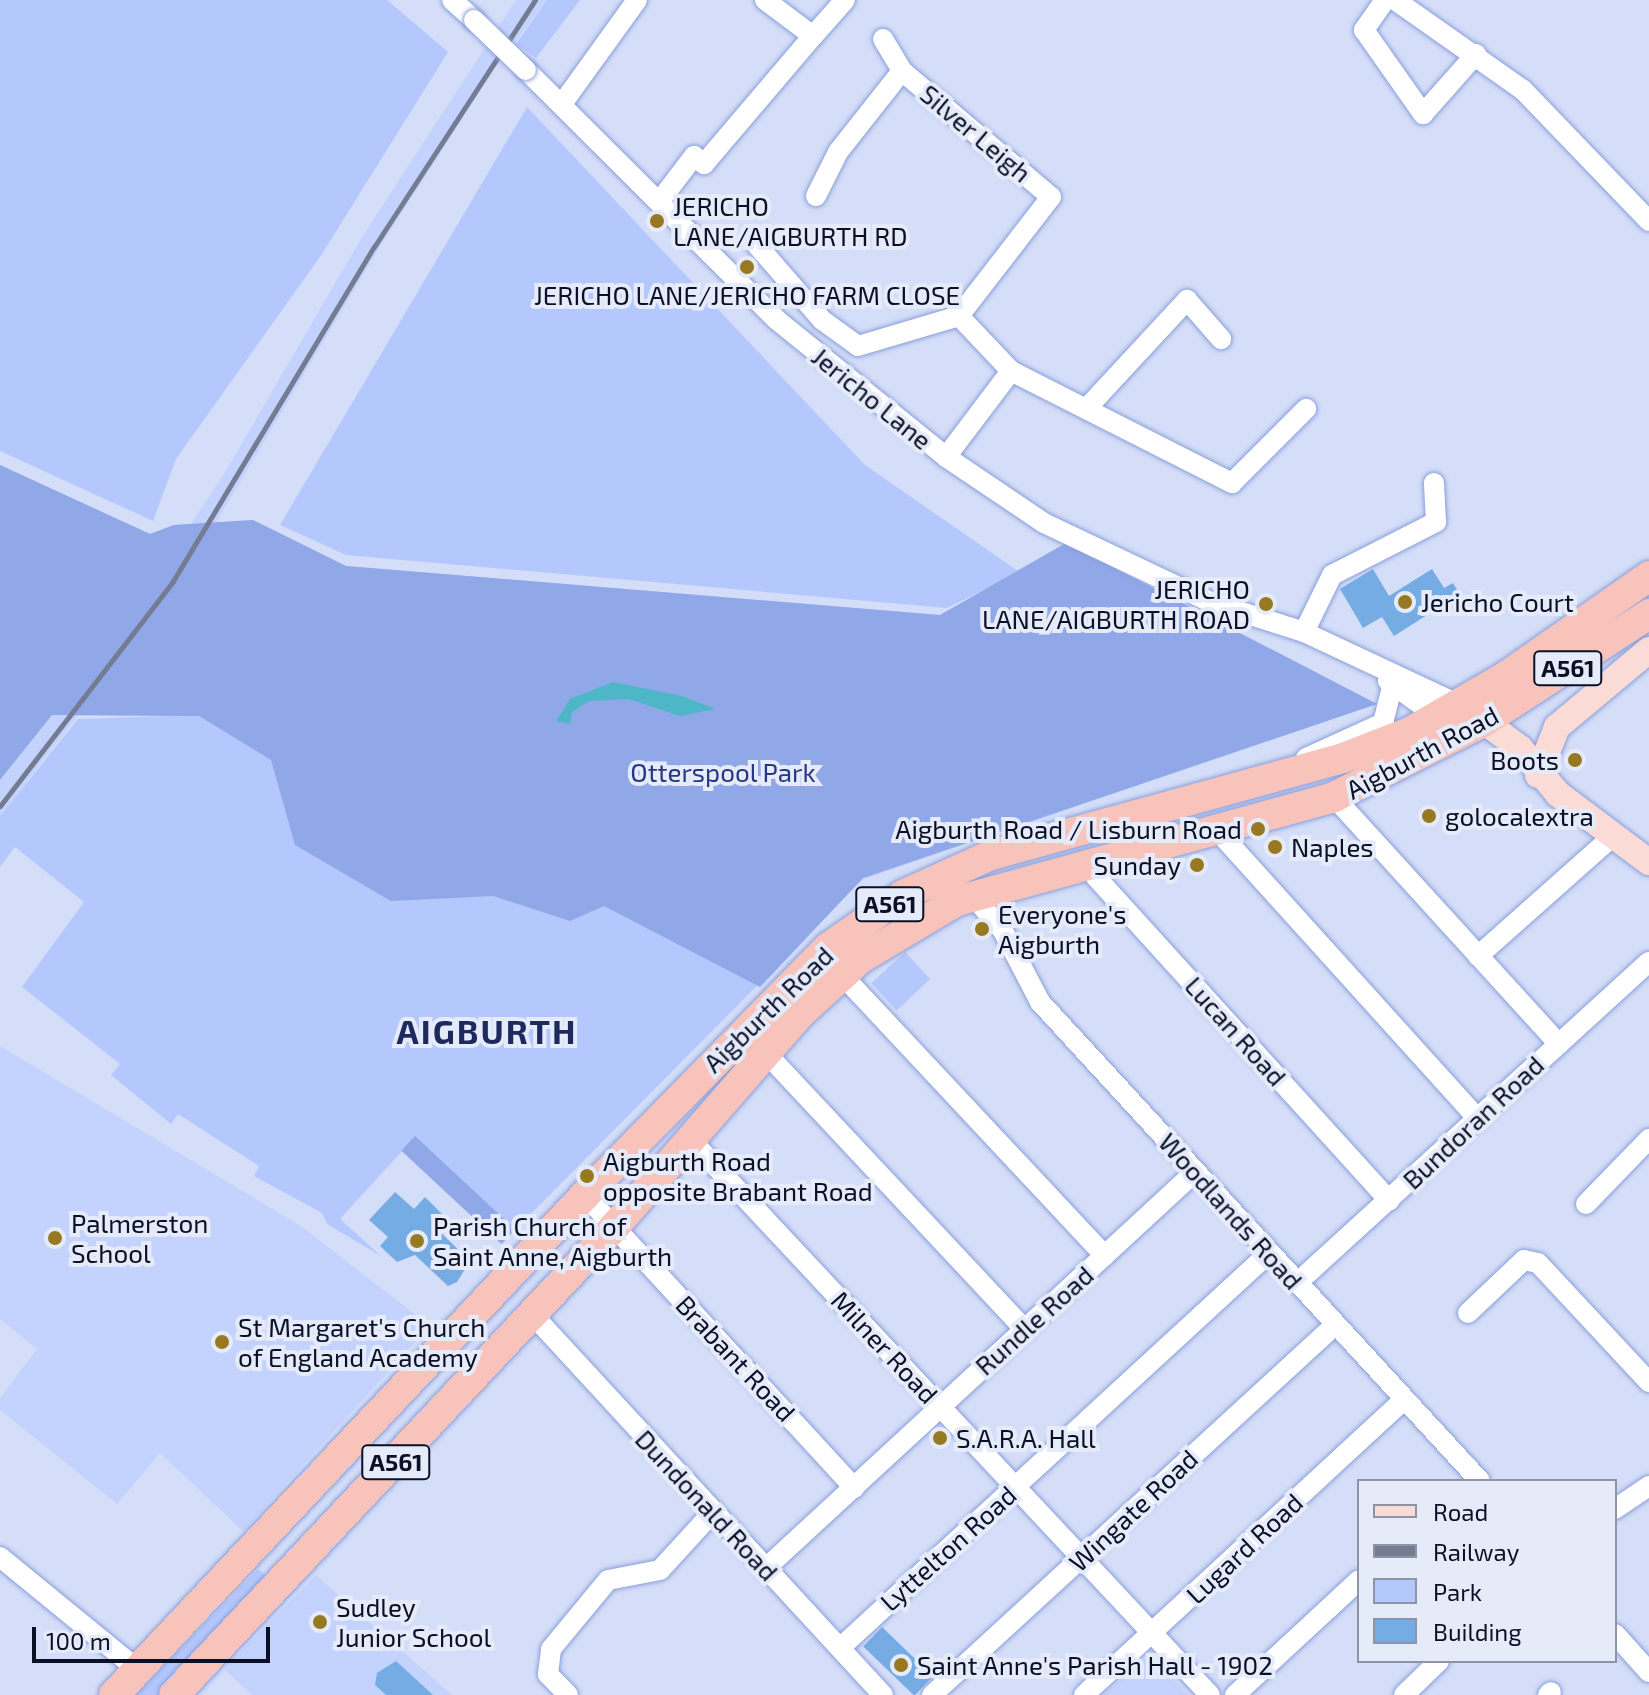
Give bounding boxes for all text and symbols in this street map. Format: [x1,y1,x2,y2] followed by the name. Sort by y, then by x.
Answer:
[914,78,1038,188] street label: Silver Leigh
[673,190,908,252] place label: JERICHO LANE/AIGBURTH RD
[648,212,666,230] marker: JERICHO LANE/AIGBURTH RD
[738,258,756,276] marker: JERICHO LANE/JERICHO FARM CLOSE
[534,279,960,311] place label: JERICHO LANE/JERICHO FARM CLOSE
[806,340,938,456] street label: Jericho Lane
[982,573,1250,634] place label: JERICHO LANE/AIGBURTH ROAD
[1421,586,1574,618] place label: Jericho Court
[1396,593,1414,611] marker: Jericho Court
[1257,595,1275,613] marker: JERICHO LANE/AIGBURTH ROAD
[1532,648,1604,688] road number: A561
[1341,699,1503,805] street label: Aigburth Road
[1490,744,1559,776] place label: Boots
[1566,751,1584,769] marker: Boots
[630,756,816,788] park label: Otterspool Park
[1445,800,1594,832] place label: golocalextra
[1420,807,1438,825] marker: golocalextra
[895,813,1242,845] place label: Aigburth Road / Lisburn Road
[1249,820,1267,838] marker: Aigburth Road / Lisburn Road
[1291,831,1374,863] place label: Naples
[1266,838,1284,856] marker: Naples
[1094,849,1181,881] place label: Sunday
[1188,856,1206,874] marker: Sunday
[854,884,926,924] road number: A561
[998,898,1126,960] place label: Everyone's Aigburth
[973,920,991,938] marker: Everyone's Aigburth
[697,939,839,1079] street label: Aigburth Road
[1179,970,1293,1092] street label: Lucan Road
[397,1011,577,1051] district label: AIGBURTH
[1396,1049,1550,1195] street label: Bundoran Road
[1153,1126,1309,1296] street label: Woodlands Road
[603,1145,873,1206] place label: Aigburth Road opposite Brabant Road
[578,1167,596,1185] marker: Aigburth Road opposite Brabant Road
[71,1207,208,1268] place label: Palmerston School
[433,1210,673,1272] place label: Parish Church of Saint Anne, Aigburth
[46,1229,64,1247] marker: Palmerston School
[408,1232,426,1250] marker: Parish Church of Saint Anne, Aigburth
[968,1259,1100,1381] street label: Rundle Road
[825,1284,945,1410] street label: Milner Road
[670,1289,802,1427] street label: Brabant Road
[238,1311,485,1372] place label: St Margaret's Church of England Academy
[213,1333,231,1351] marker: St Margaret's Church of England Academy
[956,1422,1096,1454] place label: S.A.R.A. Hall
[629,1423,785,1587] street label: Dundonald Road
[931,1429,949,1447] marker: S.A.R.A. Hall
[360,1442,432,1482] road number: A561
[1062,1443,1204,1577] street label: Wingate Road
[874,1479,1022,1617] street label: Lyttelton Road
[1357,1479,1617,1663] legend
[1179,1486,1309,1610] street label: Lugard Road
[1433,1497,1488,1526] text: Road
[1433,1537,1519,1566] text: Railway
[1433,1577,1482,1606] text: Park
[336,1591,492,1652] place label: Sudley Junior School
[36,1611,274,1661] scale bar
[311,1613,329,1631] marker: Sudley Junior School
[1433,1617,1522,1646] text: Building
[46,1626,111,1655] text: 100 m
[917,1649,1274,1681] place label: Saint Anne's Parish Hall - 1902
[892,1656,910,1674] marker: Saint Anne's Parish Hall - 1902

